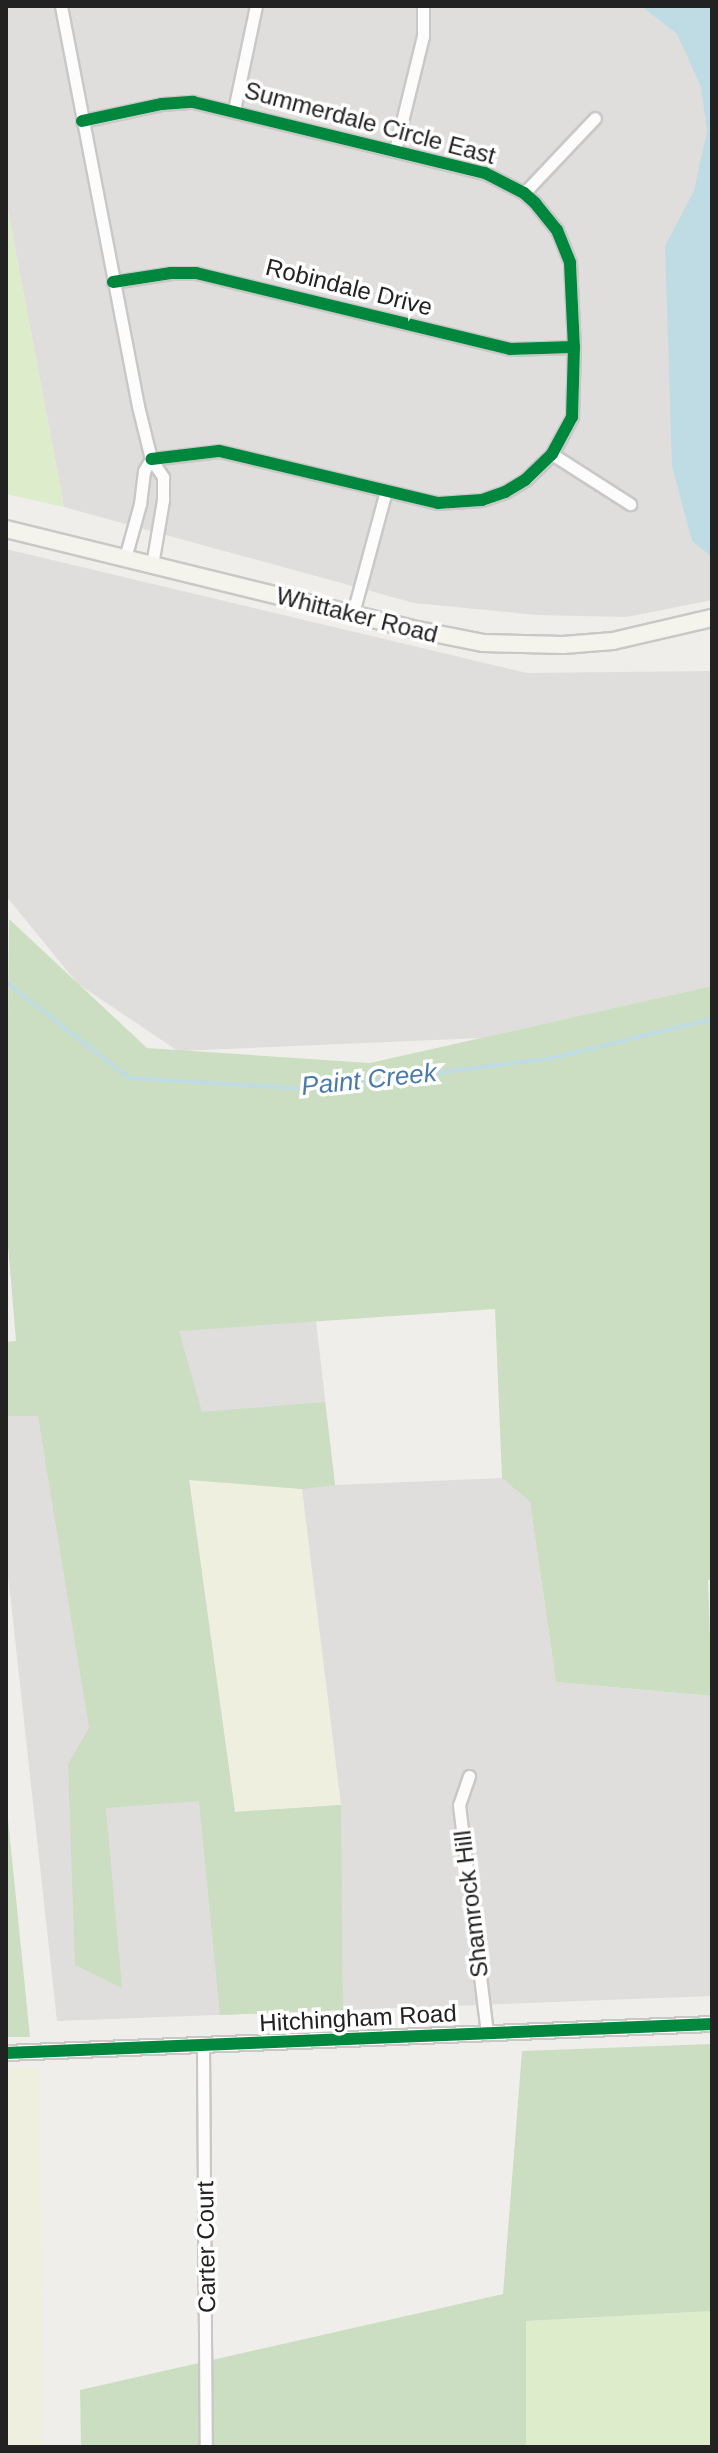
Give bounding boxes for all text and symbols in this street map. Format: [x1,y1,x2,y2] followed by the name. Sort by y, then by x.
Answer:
[241,76,499,170] street label: Summerdale Circle East
[263,252,435,322] street label: Robindale Drive
[273,581,441,649] street label: Whittaker Road
[300,1057,438,1103] water label: Paint Creek
[448,1829,494,1979] street label: Shamrock Hill
[259,1998,457,2038] street label: Hitchingham Road
[190,2181,222,2313] street label: Carter Court

